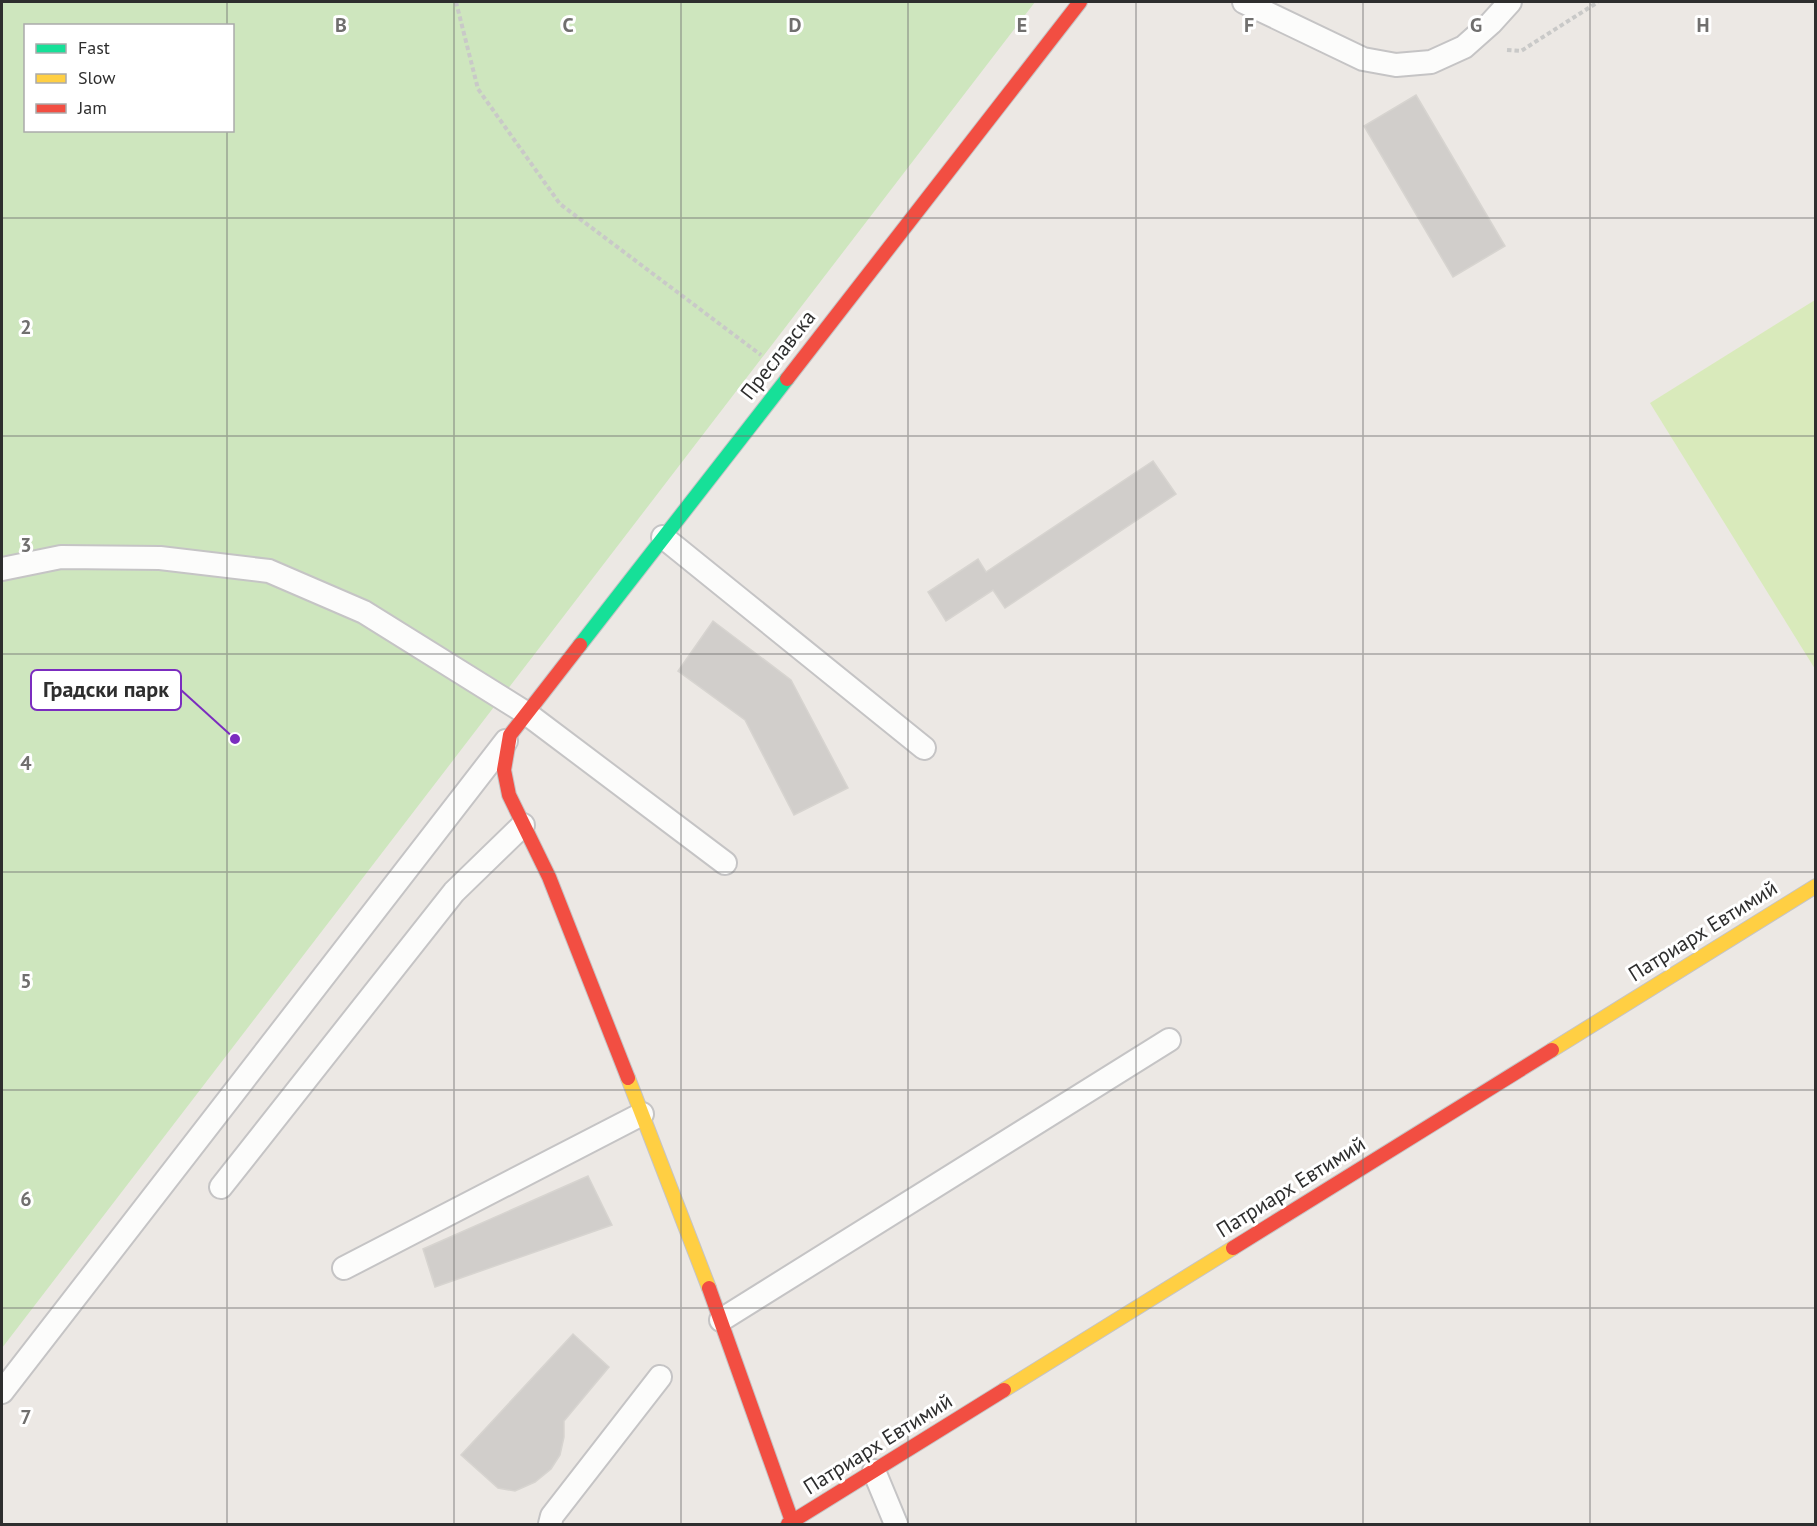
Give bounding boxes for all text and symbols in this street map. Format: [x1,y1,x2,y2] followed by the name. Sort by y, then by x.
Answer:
[335,12,347,38] text: B
[562,12,574,38] text: C
[789,12,802,38] text: D
[1017,12,1027,38] text: E
[1244,12,1254,38] text: F
[1470,12,1482,38] text: G
[1696,12,1710,38] text: H
[24,24,234,132] legend
[78,36,110,59] text: Fast
[78,66,116,89] text: Slow
[77,96,107,119] text: Jam
[734,304,821,405] street label: Преславска
[20,314,32,340] text: 2
[20,532,32,558] text: 3
[31,670,181,710] callout: Градски парк
[43,675,169,703] text: Градски парк
[20,750,32,776] text: 4
[1623,874,1782,987] street label: Патриарх Евтимий
[20,968,32,994] text: 5
[1211,1130,1370,1243] street label: Патриарх Евтимий
[20,1186,32,1212] text: 6
[798,1387,957,1500] street label: Патриарх Евтимий
[20,1404,32,1430] text: 7

